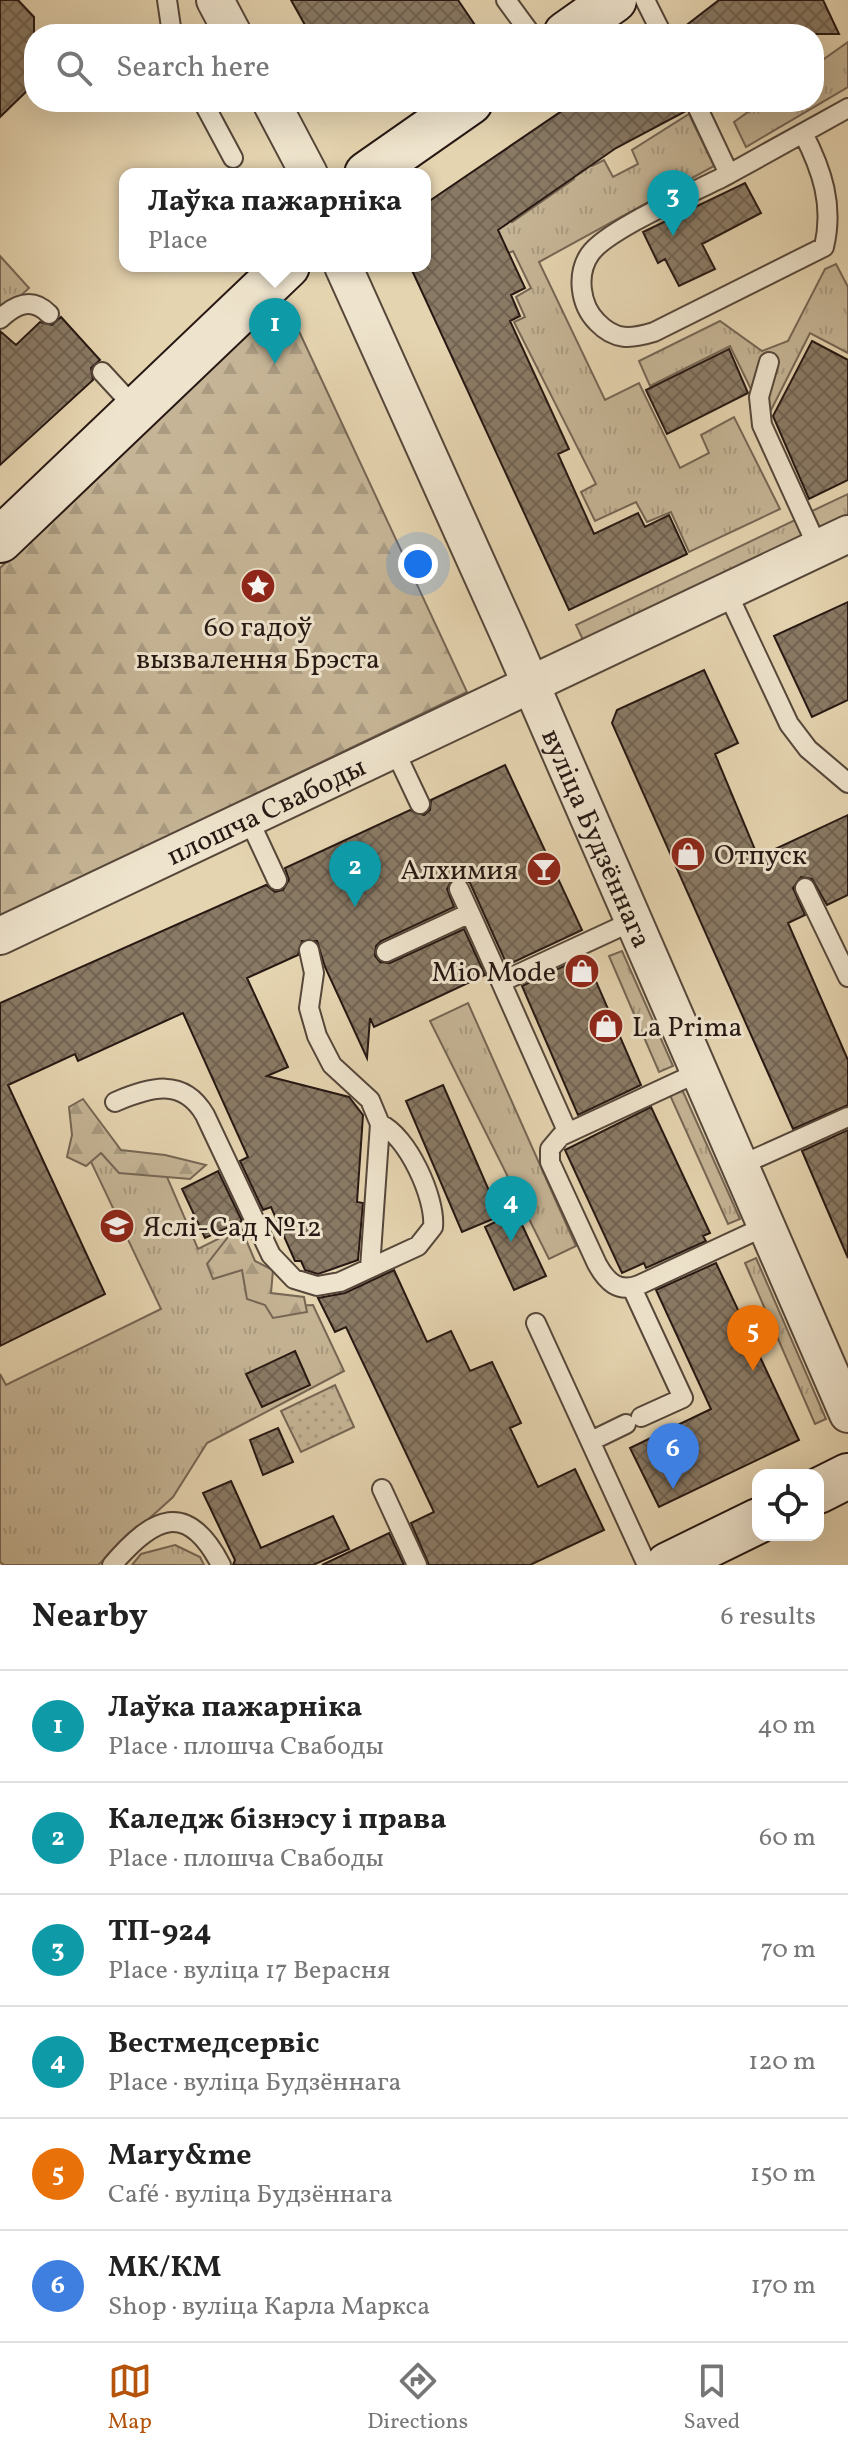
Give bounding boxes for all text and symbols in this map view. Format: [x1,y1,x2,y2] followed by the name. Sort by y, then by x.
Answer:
[24,24,824,112] search box
[52,46,96,90] icon: search
[116,47,270,89] text: Search here
[119,168,431,272] popup
[647,170,699,236] pin: 3
[148,181,402,223] text: Лаўка пажарніка
[148,223,208,259] text: Place
[249,298,301,364] pin: 1
[398,544,438,584] your location
[239,567,277,605] place icon: 60 гадоў вызвалення Брэста
[136,609,380,680] place label: 60 гадоў вызвалення Брэста
[530,723,660,955] street label: вуліца Будзённага
[161,748,373,876] street label: плошча Свабоды
[669,835,707,873] shop icon: Отпуск
[714,837,807,876] place label: Отпуск
[329,841,381,907] pin: 2
[525,850,563,888] bar icon: Алхимия
[401,852,518,891] place label: Алхимия
[563,952,601,990] shop icon: Mio Mode
[432,954,556,993] place label: Mio Mode
[587,1007,625,1045] shop icon: La Prima
[632,1009,742,1048] place label: La Prima
[485,1176,537,1242] pin: 4
[98,1207,136,1245] school or university icon: Яслі-Сад №12
[143,1209,322,1248] place label: Яслі-Сад №12
[727,1305,779,1371] pin: 5
[647,1423,699,1489] pin: 6
[752,1469,824,1541] map controls
[752,1469,824,1541] button: locate
[32,1594,148,1641] text: Nearby
[721,1599,816,1635] text: 6 results
[108,1687,362,1729] text: Лаўка пажарніка
[53,1708,63,1744] text: 1
[757,1708,816,1744] text: 40 m
[108,1729,384,1765] text: Place · плошча Свабоды
[108,1799,447,1841] text: Каледж бізнэсу і права
[51,1820,65,1856] text: 2
[759,1820,816,1856] text: 60 m
[108,1841,384,1877] text: Place · плошча Свабоды
[108,1911,212,1953] text: ТП-924
[51,1932,65,1968] text: 3
[761,1932,816,1968] text: 70 m
[108,1953,390,1989] text: Place · вуліца 17 Верасня
[108,2023,319,2065] text: Вестмедсервіс
[50,2044,66,2080] text: 4
[748,2044,816,2080] text: 120 m
[108,2065,402,2101] text: Place · вуліца Будзённага
[108,2135,252,2177] text: Mary&me
[52,2156,64,2192] text: 5
[750,2156,816,2192] text: 150 m
[108,2177,393,2213] text: Café · вуліца Будзённага
[108,2247,221,2289] text: МК/КМ
[51,2268,65,2304] text: 6
[751,2268,816,2304] text: 170 m
[108,2289,430,2325] text: Shop · вуліца Карла Маркса
[108,2359,152,2438] tab: Map
[367,2359,468,2438] tab: Directions
[684,2359,740,2438] tab: Saved

